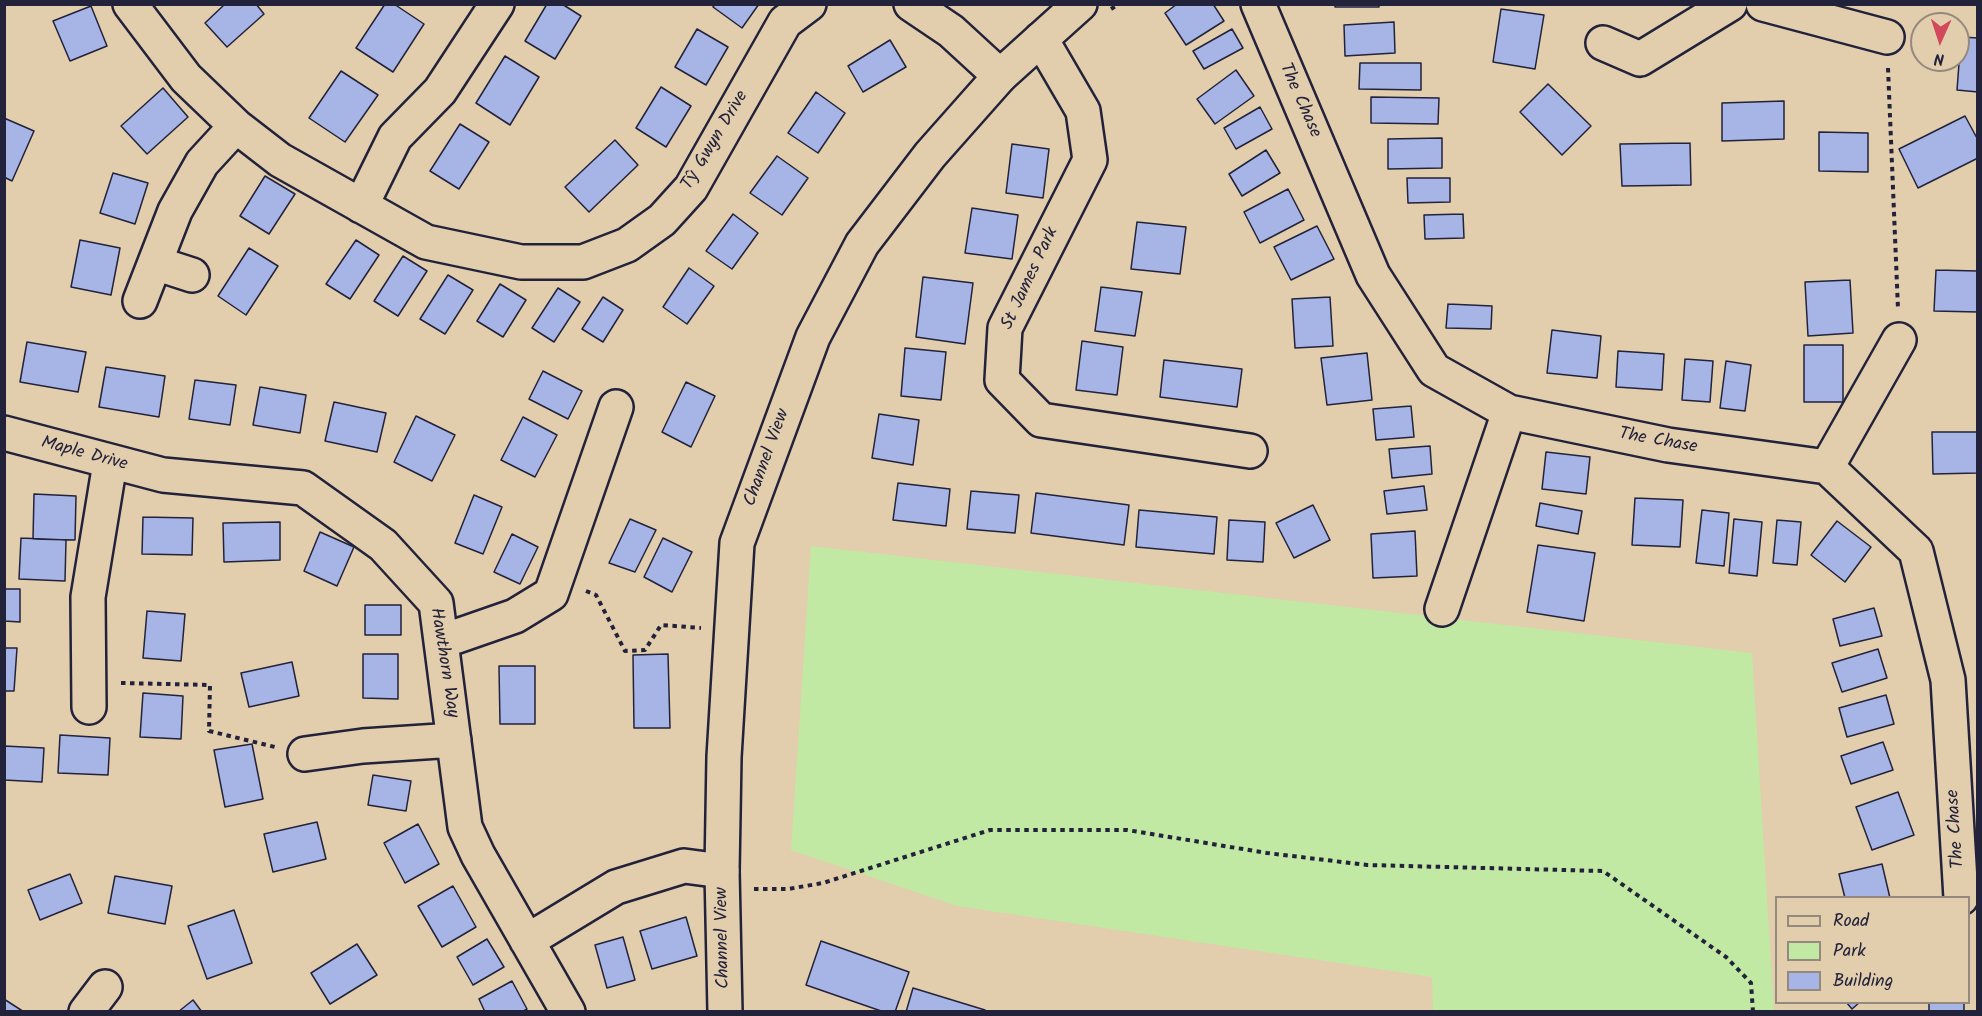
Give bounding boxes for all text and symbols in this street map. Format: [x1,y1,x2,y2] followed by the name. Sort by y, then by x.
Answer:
[1910,12,1970,72] north arrow
[1933,46,1945,71] text: N
[1273,60,1325,142] street label: The Chase
[678,88,754,194] street label: Tŷ Gwyn Drive
[998,224,1064,334] street label: St James Park
[740,406,796,510] street label: Channel View
[1617,424,1699,460] street label: The Chase
[38,433,130,477] street label: Maple Drive
[424,606,462,720] street label: Hawthorn Way
[1943,789,1971,869] street label: The Chase
[712,887,736,989] street label: Channel View
[1775,896,1970,1004] legend
[1833,907,1869,936] text: Road
[1833,937,1866,966] text: Park
[1833,967,1893,996] text: Building

